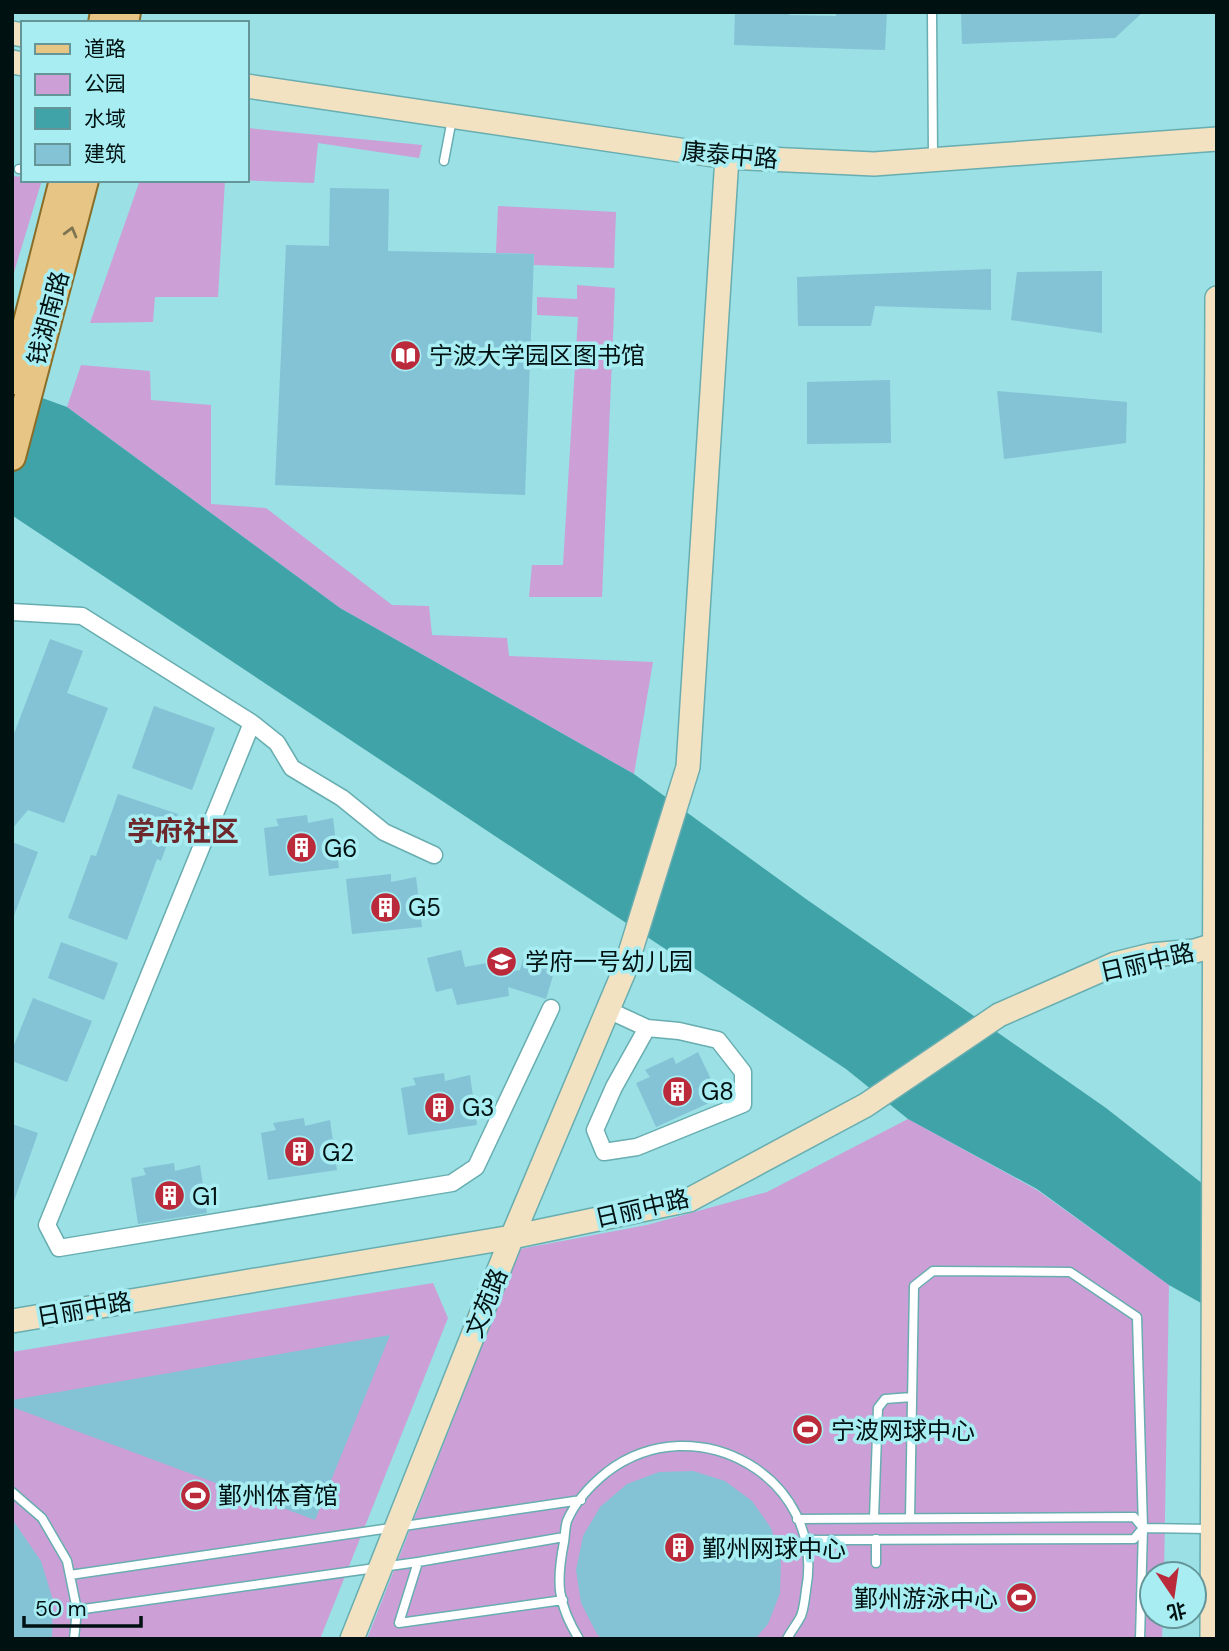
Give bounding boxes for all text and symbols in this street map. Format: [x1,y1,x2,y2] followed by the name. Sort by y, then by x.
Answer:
[21,21,248,182] legend
[84,35,126,63] text: 道路
[84,70,126,98] text: 公园
[84,105,126,133] text: 水域
[681,135,779,175] street label: 康泰中路
[84,140,126,168] text: 建筑
[63,227,77,239] one-way arrow
[21,268,75,368] street label: 钱湖南路
[389,338,423,372] library icon: 宁波大学园区图书馆
[429,340,645,371] place label: 宁波大学园区图书馆
[127,813,239,850] district label: 学府社区
[284,831,318,865] building icon: G6
[324,833,357,864] place label: G6
[368,890,402,924] building icon: G5
[408,892,441,923] place label: G5
[1097,936,1197,988] street label: 日丽中路
[485,944,519,978] school or university icon: 学府一号幼儿园
[525,946,693,977] place label: 学府一号幼儿园
[661,1074,695,1108] building icon: G8
[701,1076,734,1107] place label: G8
[422,1090,456,1124] building icon: G3
[462,1092,494,1123] place label: G3
[282,1135,316,1169] building icon: G2
[322,1137,354,1168] place label: G2
[152,1179,186,1213] building icon: G1
[192,1181,218,1212] place label: G1
[592,1182,692,1234] street label: 日丽中路
[458,1264,514,1342] street label: 文苑路
[34,1285,134,1333] street label: 日丽中路
[791,1413,825,1447] sports icon: 宁波网球中心
[831,1415,975,1446] place label: 宁波网球中心
[178,1478,212,1512] sports icon: 鄞州体育馆
[218,1480,338,1511] place label: 鄞州体育馆
[662,1531,696,1565] building icon: 鄞州网球中心
[702,1533,846,1564] place label: 鄞州网球中心
[1138,1560,1208,1630] north arrow
[1004,1581,1038,1615] sports icon: 鄞州游泳中心
[854,1583,998,1614] place label: 鄞州游泳中心
[24,1584,142,1628] scale bar
[35,1595,86,1623] text: 50 m
[1165,1597,1189,1625] text: 北

